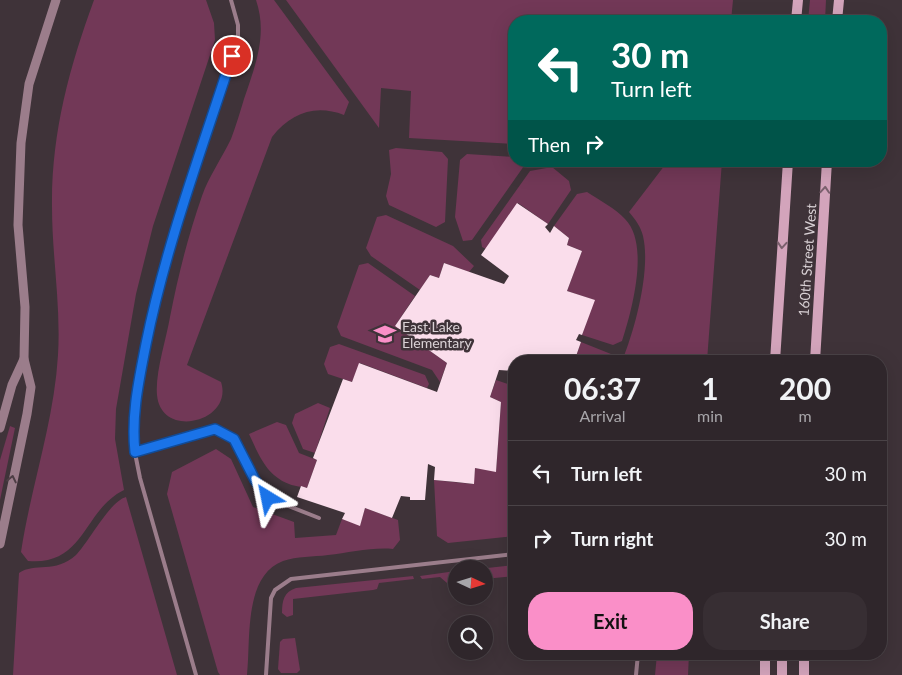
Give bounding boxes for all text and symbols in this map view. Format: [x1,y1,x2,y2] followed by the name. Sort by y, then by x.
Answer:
[611,33,689,75] text: 30 m
[211,35,253,77] pin
[528,35,593,100] icon: left
[218,42,246,70] icon: arrive
[611,75,692,102] text: Turn left
[580,130,608,158] icon: right
[528,133,570,156] text: Then
[820,186,831,194] one-way arrow
[795,203,819,317] street label: 160th Street West
[777,241,788,249] one-way arrow
[402,318,472,351] place label: East Lake Elementary
[372,321,398,347] school or university icon: East Lake Elementary
[564,370,641,406] text: 06:37
[701,370,719,406] text: 1
[779,370,831,406] text: 200
[579,406,626,425] text: Arrival
[697,406,723,425] text: min
[798,406,812,425] text: m
[528,459,556,487] icon: left
[571,462,642,485] text: Turn left
[824,462,867,485] text: 30 m
[241,471,293,523] position arrow
[6,474,17,483] one-way arrow
[528,524,556,552] icon: right
[571,527,653,550] text: Turn right
[824,527,867,550] text: 30 m
[448,560,492,605] north arrow
[448,560,493,660] map controls
[528,592,693,650] button: Exit
[703,592,867,650] button: Share
[448,615,493,660] button: search

